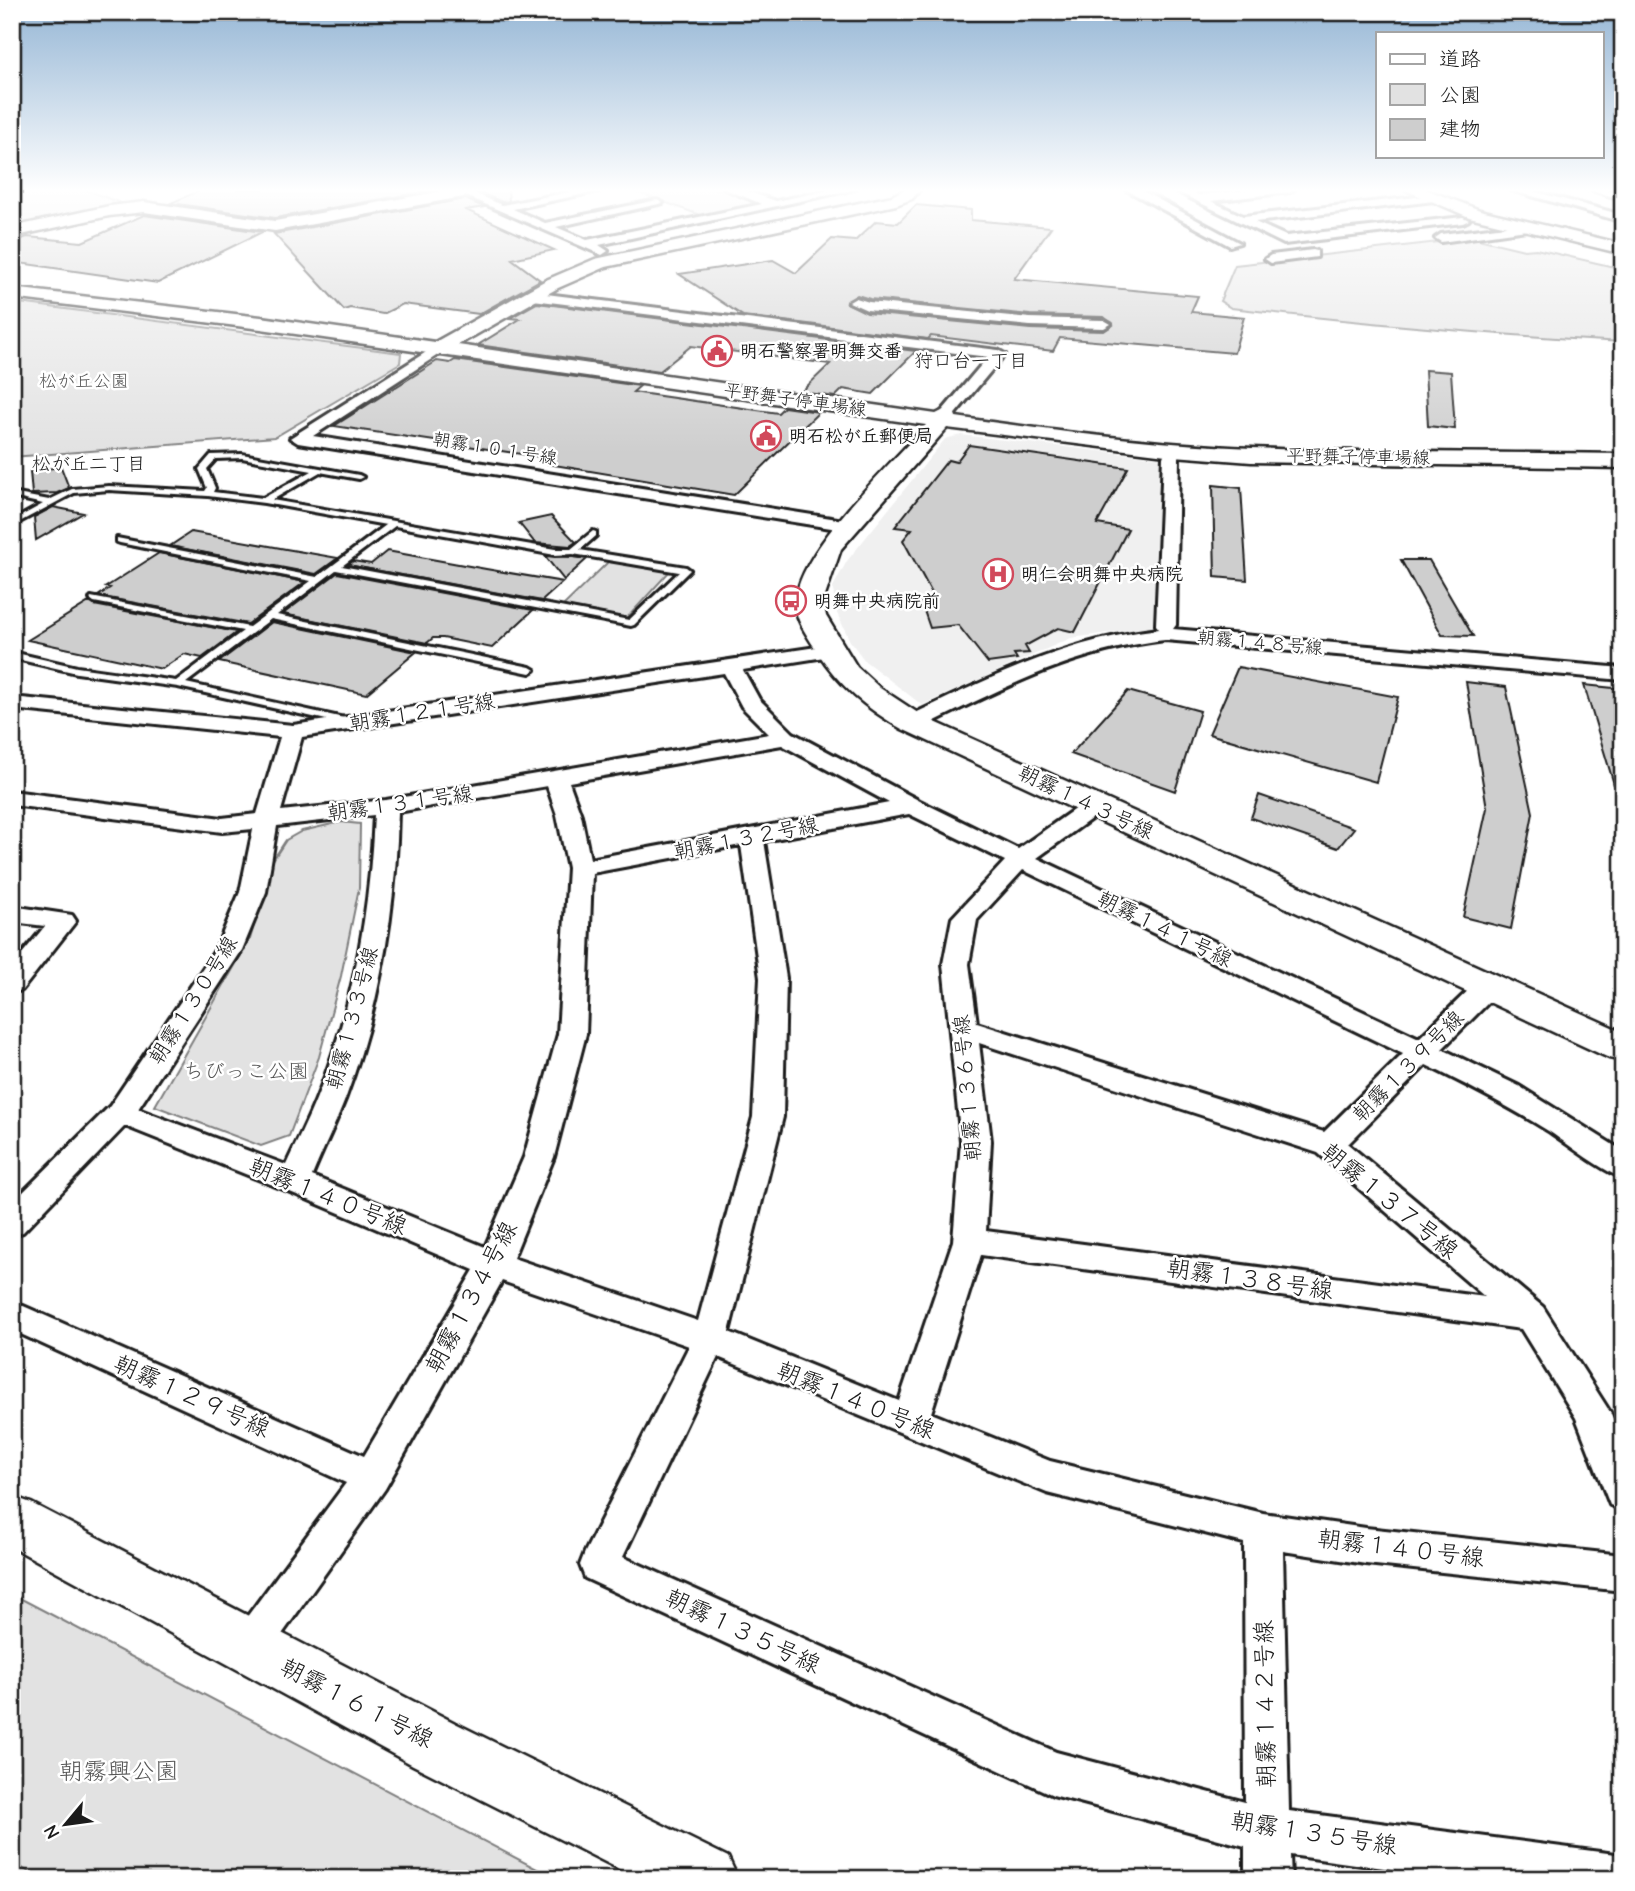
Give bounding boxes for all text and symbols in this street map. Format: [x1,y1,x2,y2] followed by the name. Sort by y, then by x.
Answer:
[1376,32,1604,158] legend
[1439,47,1481,71] text: 道路
[1439,83,1481,107] text: 公園
[1439,117,1481,141] text: 建物
[700,334,734,368] public building icon: 明石警察署明舞交番
[740,341,902,362] place label: 明石警察署明舞交番
[914,350,1028,372] district label: 狩口台一丁目
[39,371,129,392] park label: 松が丘公園
[722,380,868,420] street label: 平野舞子停車場線
[749,419,783,453] public building icon: 明石松が丘郵便局
[789,426,933,447] place label: 明石松が丘郵便局
[431,429,559,469] street label: 朝霧１０１号線
[1286,445,1430,469] street label: 平野舞子停車場線
[32,453,146,475] district label: 松が丘二丁目
[981,557,1015,591] hospital icon: 明仁会明舞中央病院
[1021,564,1183,585] place label: 明仁会明舞中央病院
[774,584,808,618] bus stop icon: 明舞中央病院前
[814,591,940,612] place label: 明舞中央病院前
[1196,627,1324,659] street label: 朝霧１４８号線
[348,689,496,735] street label: 朝霧１２１号線
[1014,760,1158,844] street label: 朝霧１４３号線
[326,781,474,825] street label: 朝霧１３１号線
[672,812,820,864] street label: 朝霧１３２号線
[1094,886,1236,972] street label: 朝霧１４１号線
[144,931,242,1069] street label: 朝霧１３０号線
[321,944,383,1092] street label: 朝霧１３３号線
[1348,1006,1468,1126] street label: 朝霧１３９号線
[949,1014,985,1162] street label: 朝霧１３６号線
[183,1059,309,1083] park label: ちびっこ公園
[1316,1137,1464,1265] street label: 朝霧１３７号線
[245,1152,411,1240] street label: 朝霧１４０号線
[419,1216,523,1378] street label: 朝霧１３４号線
[1165,1253,1335,1305] street label: 朝霧１３８号線
[110,1349,274,1443] street label: 朝霧１２９号線
[773,1356,939,1444] street label: 朝霧１４０号線
[1316,1524,1486,1572] street label: 朝霧１４０号線
[661,1583,825,1679] street label: 朝霧１３５号線
[1250,1620,1280,1788] street label: 朝霧１４２号線
[276,1652,438,1754] street label: 朝霧１６１号線
[59,1757,179,1785] park label: 朝霧興公園
[32,1790,102,1860] north arrow
[1229,1806,1399,1860] street label: 朝霧１３５号線
[39,1821,65,1843] text: N

